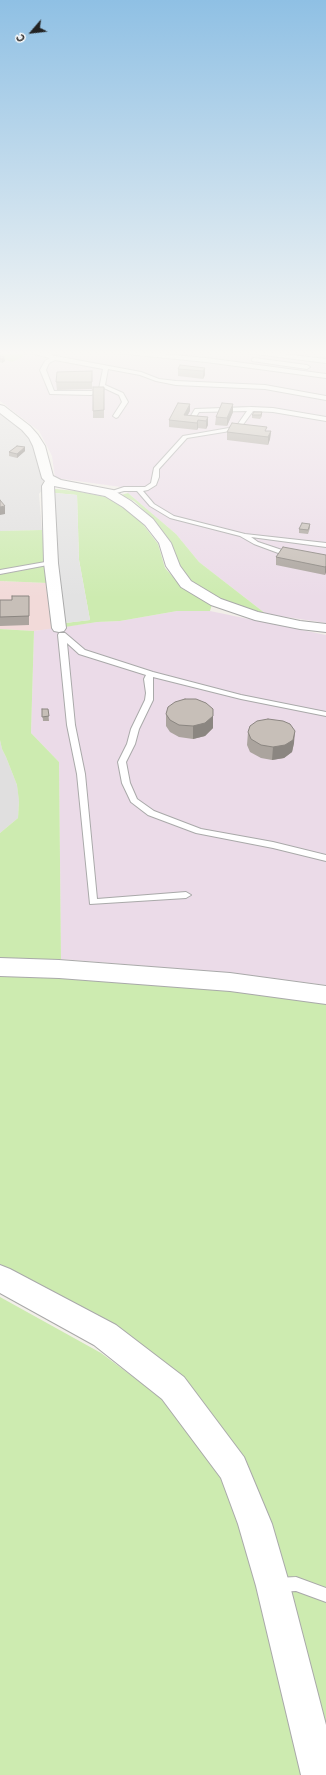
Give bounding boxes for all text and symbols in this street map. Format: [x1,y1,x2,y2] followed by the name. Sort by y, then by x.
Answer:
[12,12,52,52] north arrow
[14,31,29,44] text: С

